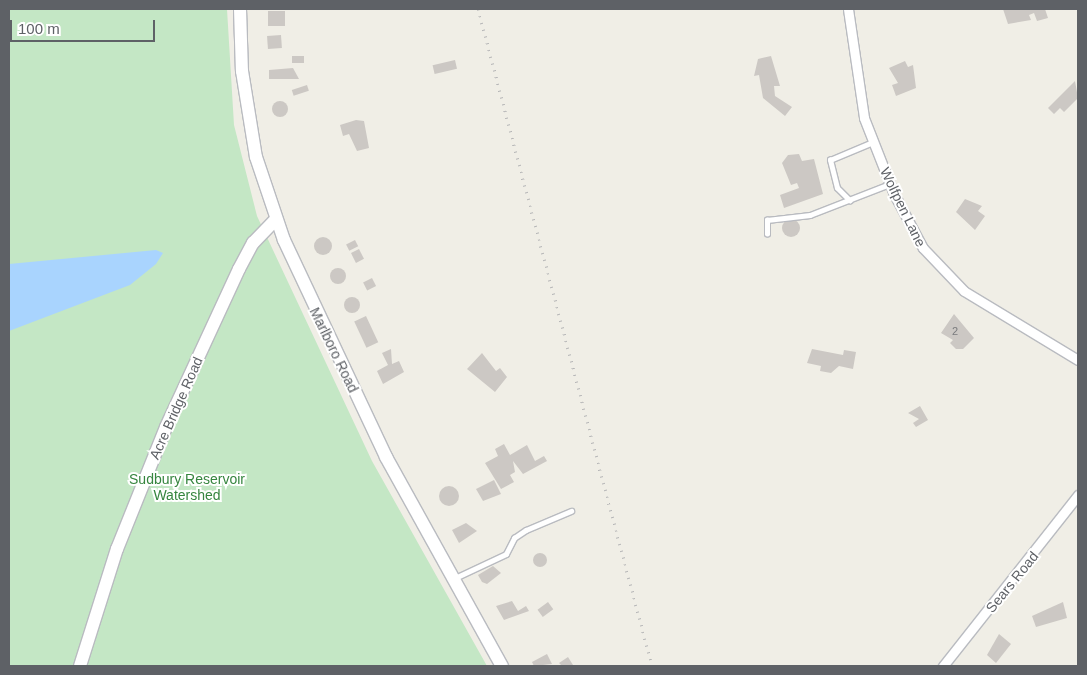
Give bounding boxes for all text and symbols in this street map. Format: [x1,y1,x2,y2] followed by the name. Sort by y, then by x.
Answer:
[12,10,158,42] scale bar
[18,20,60,37] text: 100 m
[877,165,929,249] street label: Wolfpen Lane
[306,305,362,395] street label: Marlboro Road
[952,324,958,338] house number: 2
[146,354,206,462] street label: Acre Bridge Road
[129,471,245,504] park label: Sudbury Reservoir Watershed
[982,548,1042,616] street label: Sears Road

